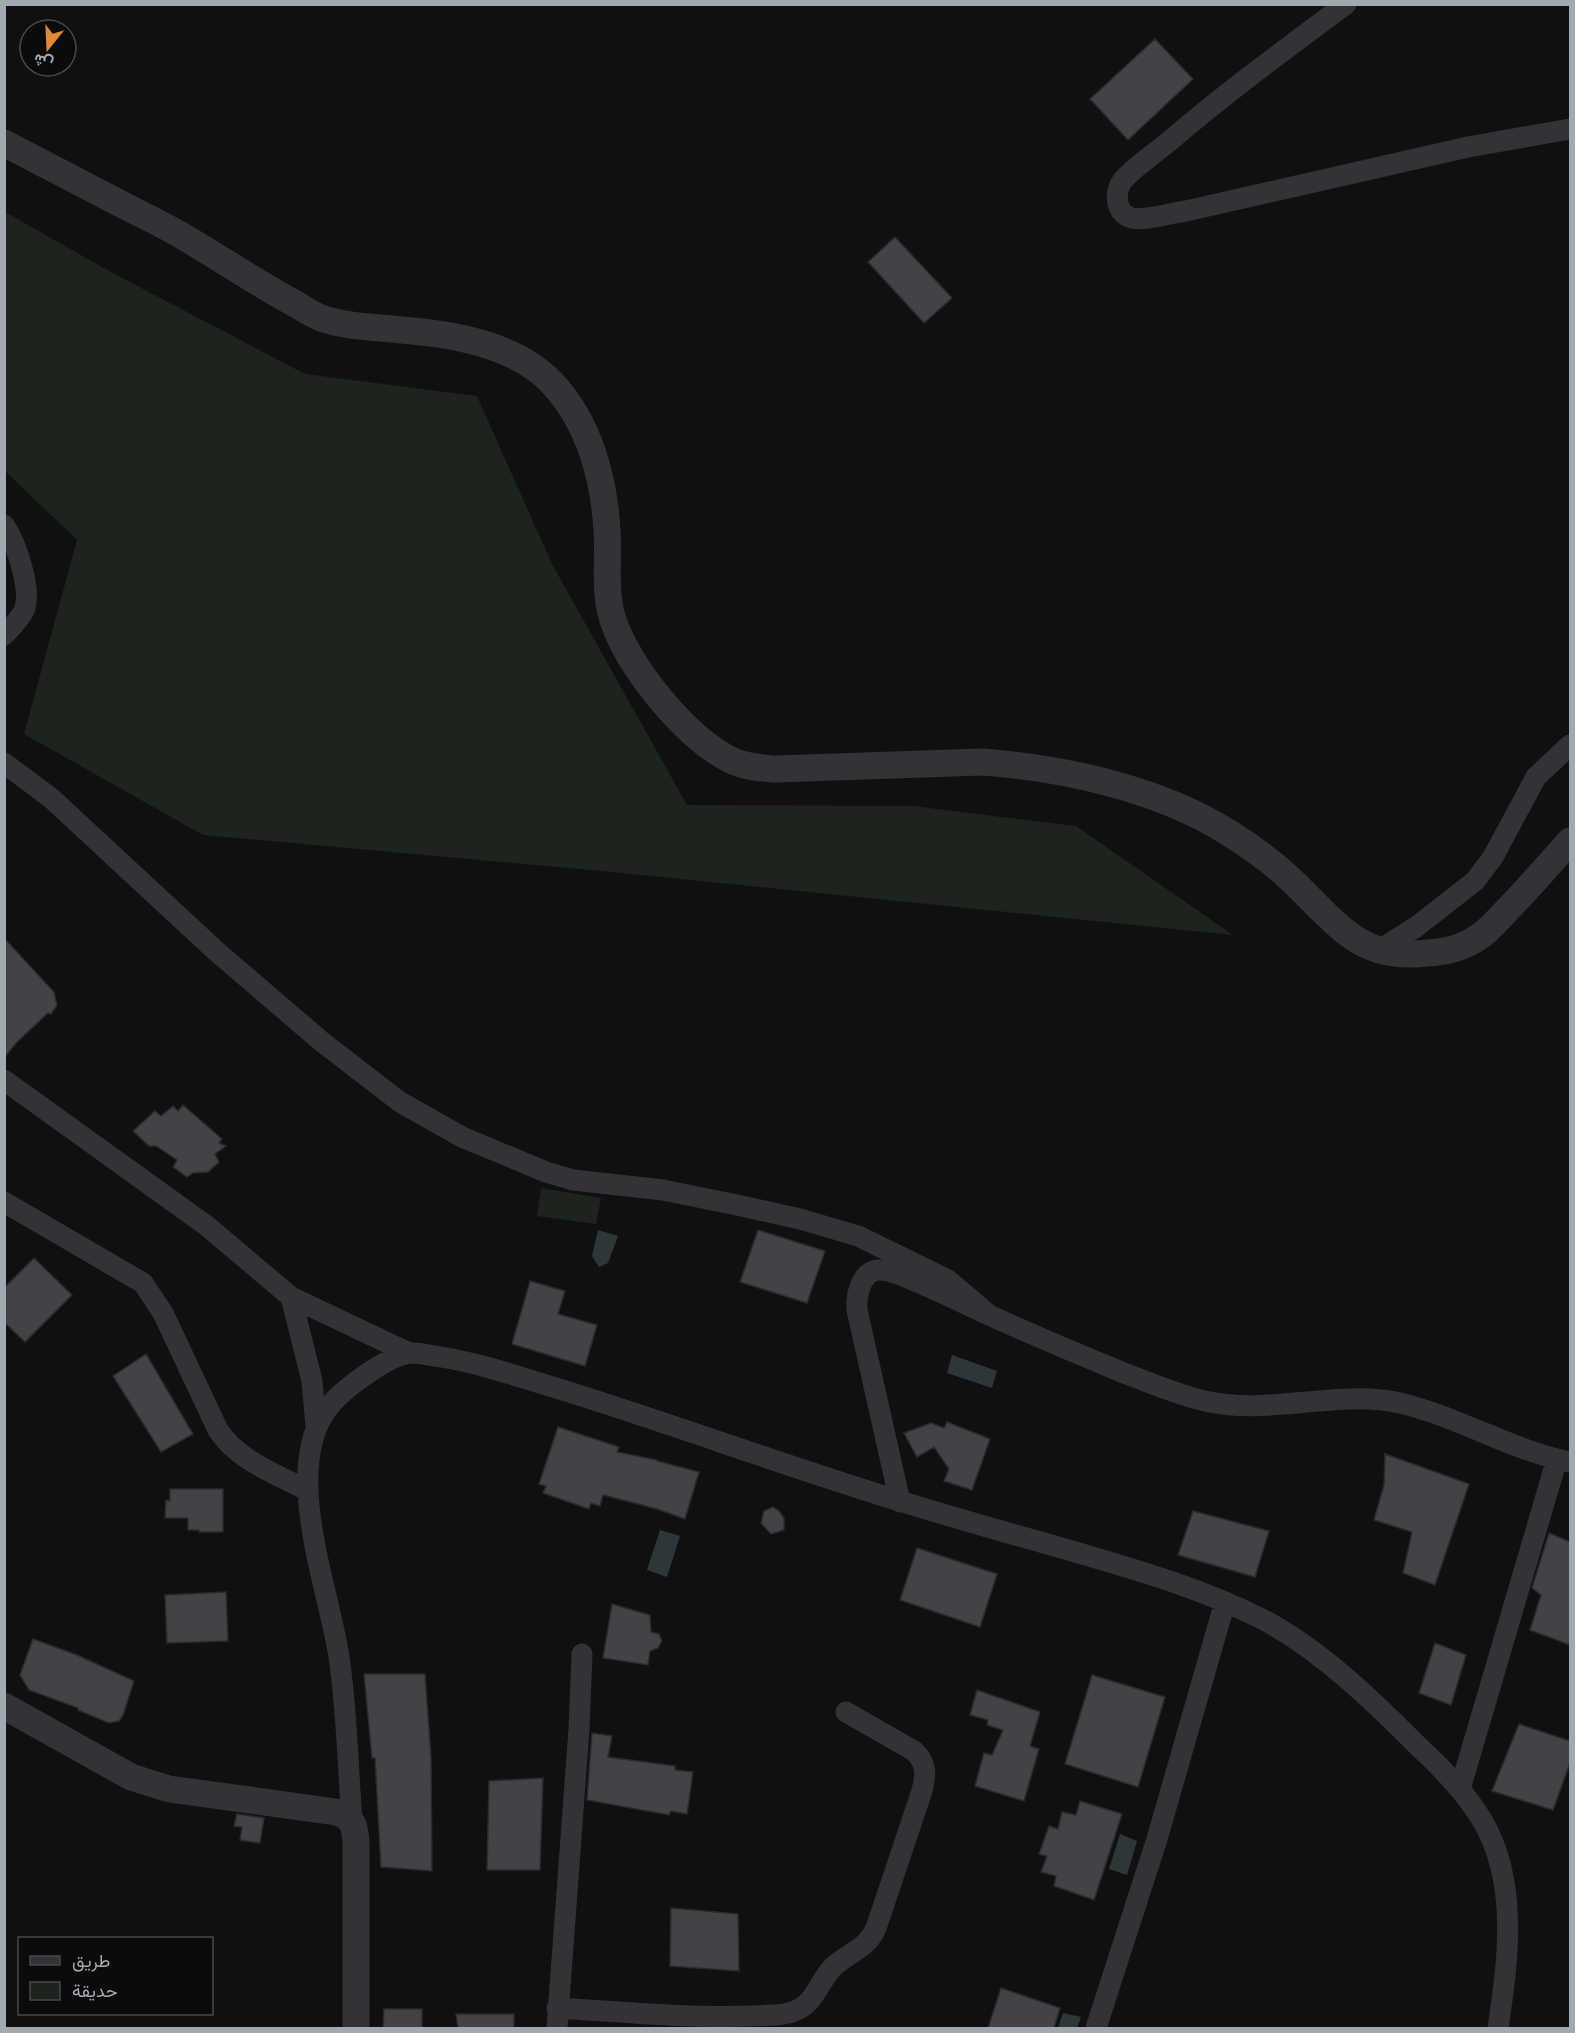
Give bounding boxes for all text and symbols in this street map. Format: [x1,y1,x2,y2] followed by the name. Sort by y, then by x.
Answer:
[18,18,78,78] north arrow
[31,50,56,75] text: ش
[18,1937,213,2015] legend
[72,1949,110,1972] text: طريق
[72,1979,118,2001] text: حديقة

